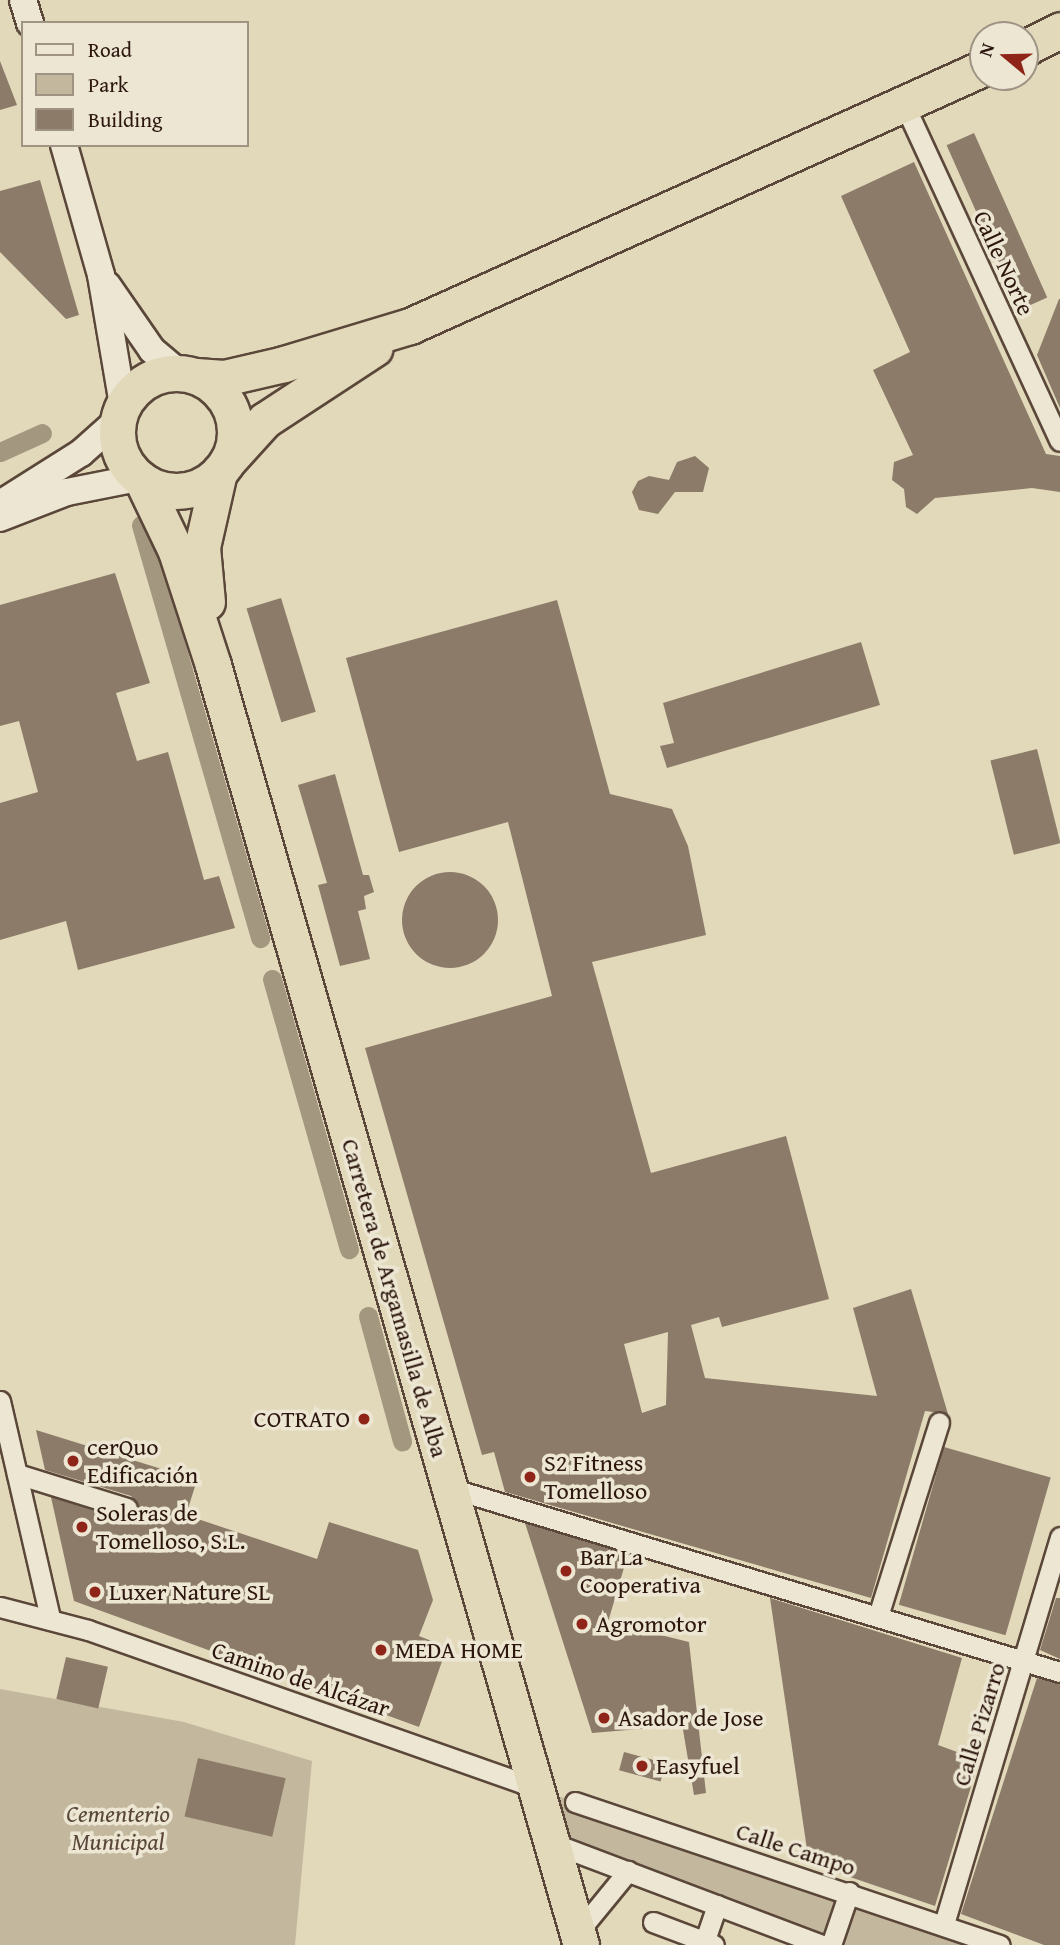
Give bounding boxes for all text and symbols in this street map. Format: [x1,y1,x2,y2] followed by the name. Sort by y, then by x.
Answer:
[21,21,248,147] legend
[969,21,1039,91] north arrow
[88,34,132,65] text: Road
[971,39,1001,60] text: N
[88,69,129,100] text: Park
[88,104,162,135] text: Building
[967,206,1041,320] street label: Calle Norte
[336,1135,454,1461] street label: Carretera de Argamasilla de Alba
[254,1405,350,1433] place label: COTRATO
[356,1411,372,1427] marker: COTRATO
[87,1433,198,1489] place label: cerQuo Edificación
[544,1449,647,1505] place label: S2 Fitness Tomelloso
[65,1453,81,1469] marker: cerQuo Edificación
[522,1469,538,1485] marker: S2 Fitness Tomelloso
[96,1499,245,1555] place label: Soleras de Tomelloso, S.L.
[74,1519,90,1535] marker: Soleras de Tomelloso, S.L.
[580,1543,701,1599] place label: Bar La Cooperativa
[558,1563,574,1579] marker: Bar La Cooperativa
[109,1578,270,1606] place label: Luxer Nature SL
[87,1584,103,1600] marker: Luxer Nature SL
[596,1610,707,1638] place label: Agromotor
[574,1616,590,1632] marker: Agromotor
[208,1635,394,1723] street label: Camino de Alcázar
[395,1636,523,1664] place label: MEDA HOME
[373,1642,389,1658] marker: MEDA HOME
[947,1659,1011,1789] street label: Calle Pizarro
[618,1704,764,1732] place label: Asador de Jose
[596,1710,612,1726] marker: Asador de Jose
[656,1752,740,1780] place label: Easyfuel
[634,1758,650,1774] marker: Easyfuel
[66,1800,170,1856] park label: Cementerio Municipal
[733,1816,859,1882] street label: Calle Campo

